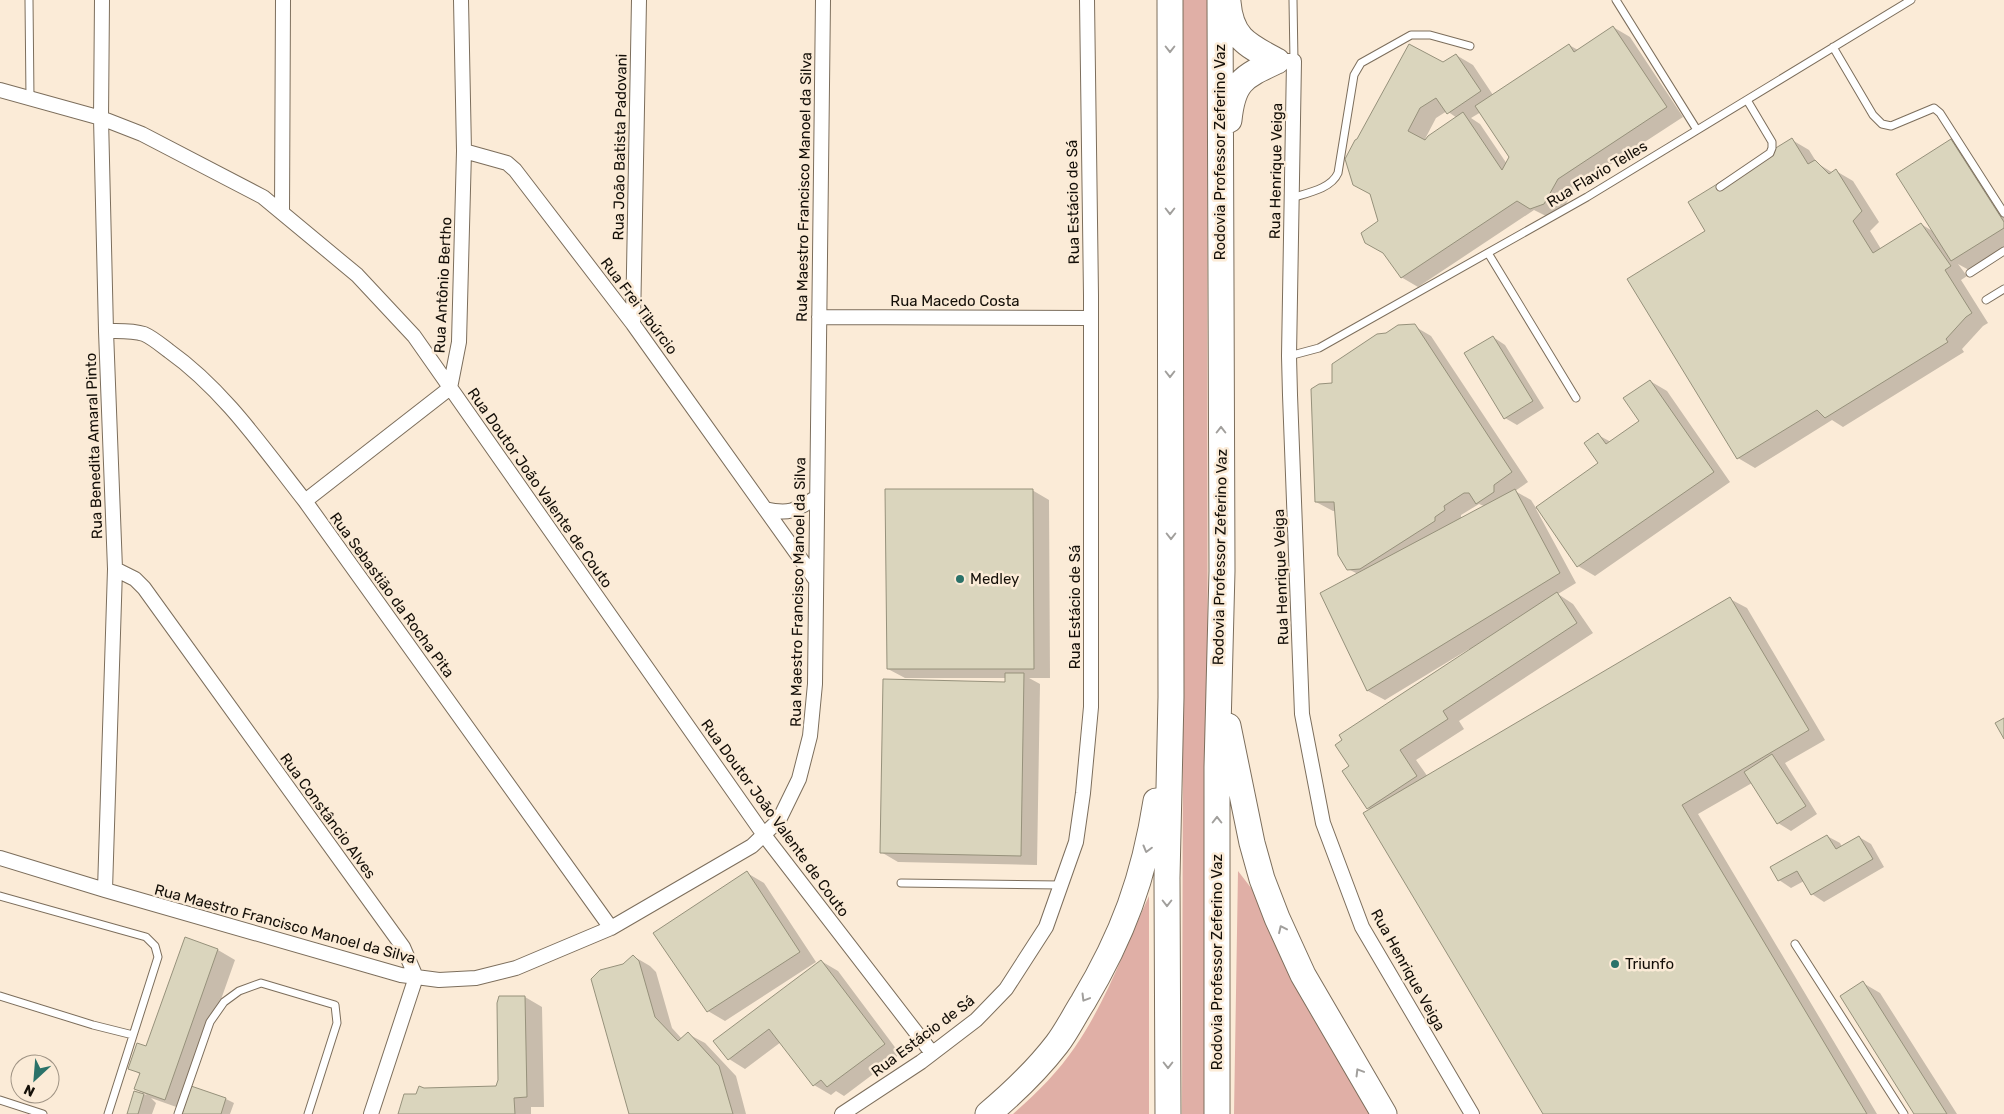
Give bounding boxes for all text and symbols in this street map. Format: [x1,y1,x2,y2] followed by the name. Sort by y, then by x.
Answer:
[1211,43,1229,260] street label: Rodovia Professor Zeferino Vaz
[1165,45,1175,53] one-way arrow
[793,52,815,322] street label: Rua Maestro Francisco Manoel da Silva
[609,53,631,241] street label: Rua João Batista Padovani
[1266,103,1286,239] street label: Rua Henrique Veiga
[1543,137,1651,211] street label: Rua Flavio Telles
[1063,140,1083,264] street label: Rua Estácio de Sá
[1165,208,1175,215] one-way arrow
[430,216,456,354] street label: Rua Antônio Bertho
[597,254,681,358] street label: Rua Frei Tibúrcio
[890,292,1020,310] street label: Rua Macedo Costa
[82,353,106,539] street label: Rua Benedita Amaral Pinto
[1165,370,1175,378] one-way arrow
[464,385,616,591] street label: Rua Doutor João Valente de Couto
[1216,426,1226,434] one-way arrow
[1209,448,1231,665] street label: Rodovia Professor Zeferino Vaz
[787,457,809,727] street label: Rua Maestro Francisco Manoel da Silva
[326,509,458,681] street label: Rua Sebastião da Rocha Pita
[1270,509,1292,645] street label: Rua Henrique Veiga
[1166,532,1176,540] one-way arrow
[1066,545,1084,669] street label: Rua Estácio de Sá
[970,570,1019,588] place label: Medley
[954,573,966,585] marker: Medley
[697,716,853,920] street label: Rua Doutor João Valente de Couto
[276,750,380,883] street label: Rua Constâncio Alves
[1212,816,1222,824] one-way arrow
[1143,844,1153,852] one-way arrow
[1208,853,1226,1070] street label: Rodovia Professor Zeferino Vaz
[152,880,418,968] street label: Rua Maestro Francisco Manoel da Silva
[1162,900,1172,907] one-way arrow
[1367,906,1449,1034] street label: Rua Henrique Veiga
[1278,925,1288,934] one-way arrow
[1625,955,1674,973] place label: Triunfo
[1609,958,1621,970] marker: Triunfo
[868,991,978,1081] street label: Rua Estácio de Sá
[1082,992,1092,1001] one-way arrow
[10,1054,60,1104] north arrow
[1163,1062,1173,1070] one-way arrow
[1355,1069,1365,1078] one-way arrow
[21,1080,38,1100] text: N

